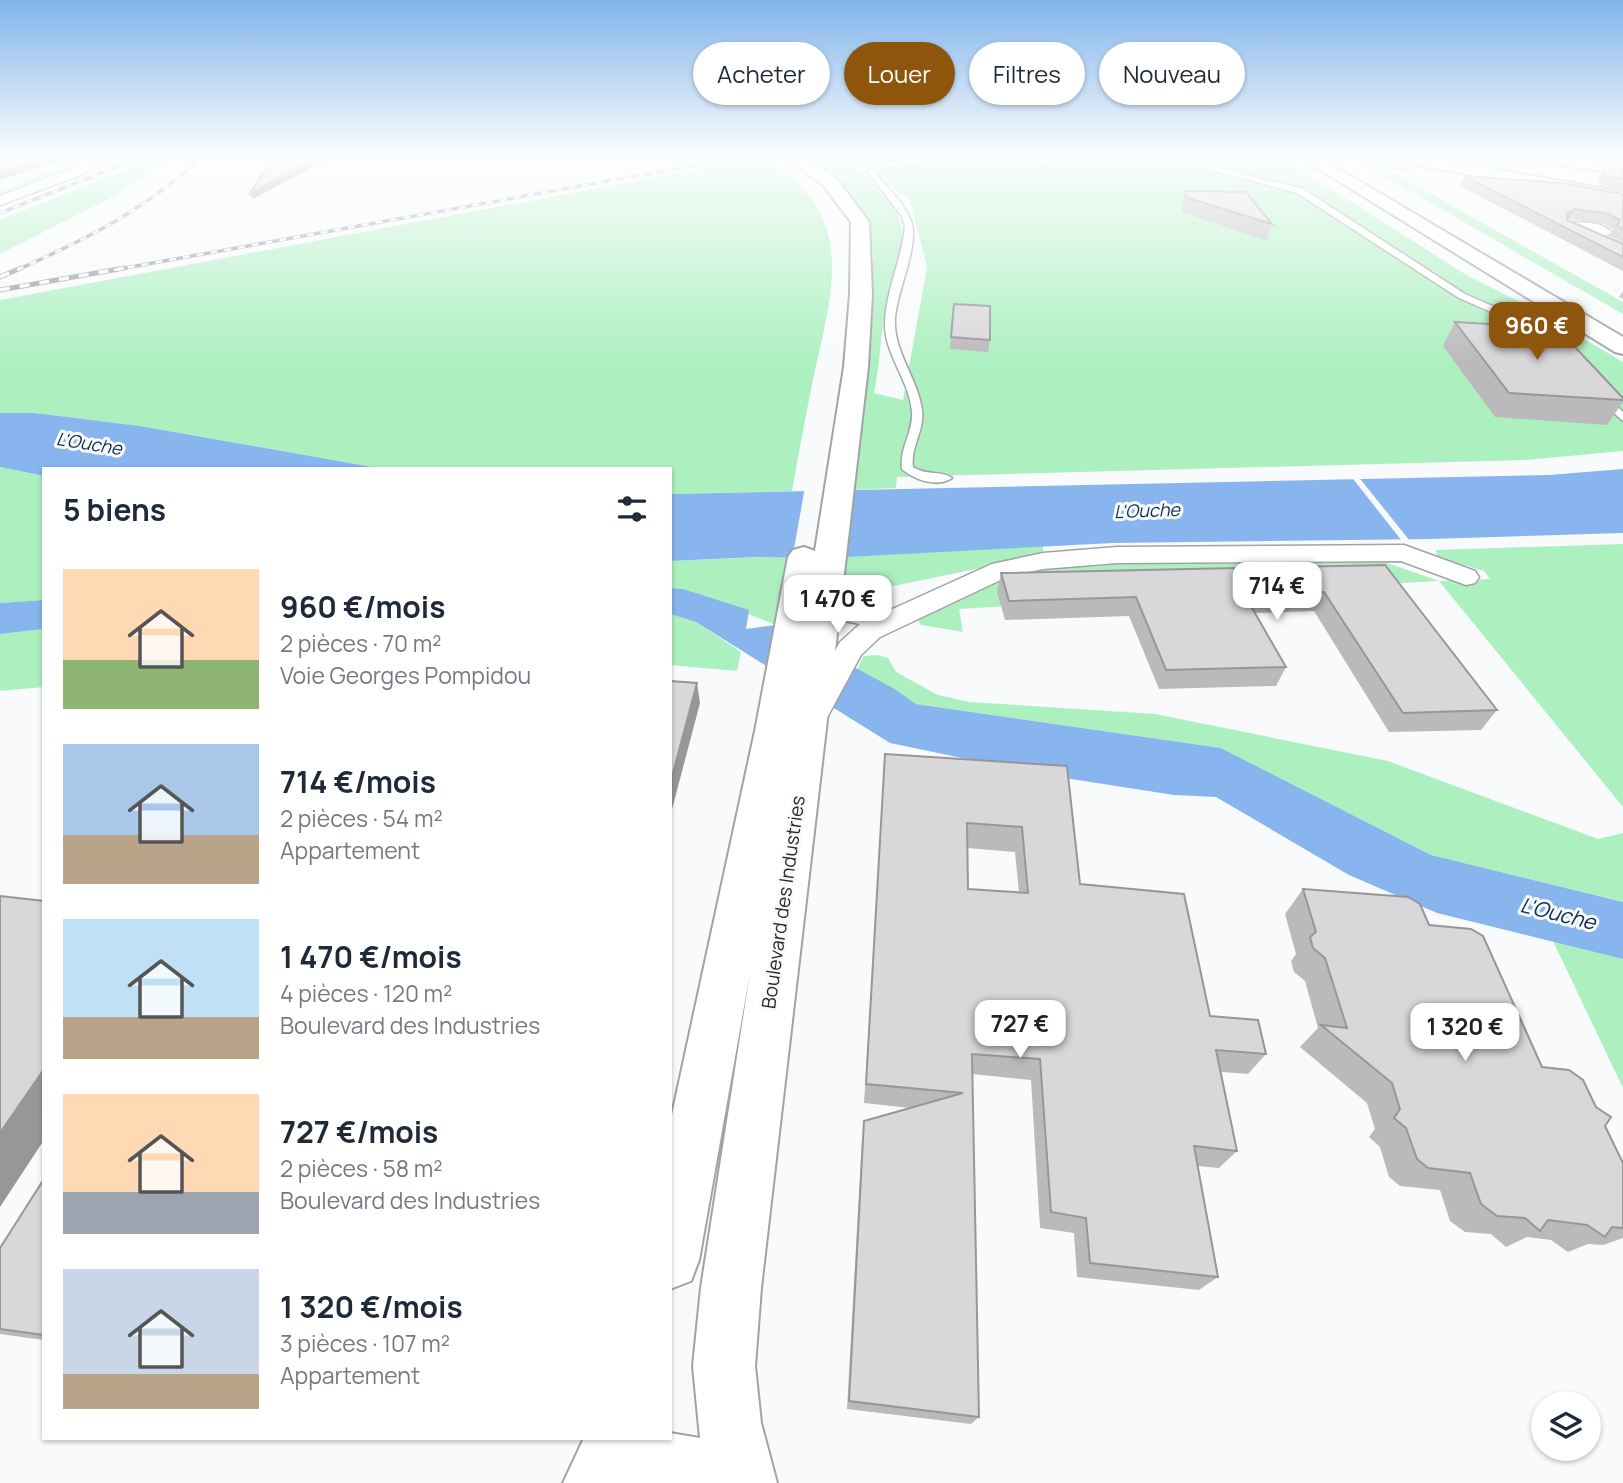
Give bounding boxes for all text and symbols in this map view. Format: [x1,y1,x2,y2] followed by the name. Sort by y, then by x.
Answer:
[693,42,830,105] chip: Acheter
[844,42,955,105] chip: Louer
[969,42,1085,105] chip: Filtres
[1099,42,1245,105] chip: Nouveau
[1488,302,1586,362] pin: 960 €
[1505,309,1569,341] text: 960 €
[55,426,125,460] water label: L'Ouche
[63,489,166,530] text: 5 biens
[613,490,651,528] icon: filters
[1114,497,1182,523] water label: L'Ouche
[1228,562,1326,622] pin: 714 €
[1249,569,1305,601] text: 714 €
[773,576,903,635] pin: 1 470 €
[800,582,876,614] text: 1 470 €
[280,586,446,627] text: 960 €/mois
[119,597,203,681] icon: home
[280,627,441,659] text: 2 pièces · 70 m²
[280,659,531,691] text: Voie Georges Pompidou
[280,761,436,802] text: 714 €/mois
[119,772,203,856] icon: home
[755,794,811,1010] street label: Boulevard des Industries
[280,802,443,834] text: 2 pièces · 54 m²
[280,834,420,866] text: Appartement
[1518,890,1601,936] water label: L'Ouche
[280,936,462,977] text: 1 470 €/mois
[119,947,203,1031] icon: home
[280,977,452,1009] text: 4 pièces · 120 m²
[971,1000,1069,1060] pin: 727 €
[1400,1004,1530,1063] pin: 1 320 €
[991,1007,1049,1039] text: 727 €
[280,1009,540,1041] text: Boulevard des Industries
[1426,1010,1504,1042] text: 1 320 €
[280,1111,438,1152] text: 727 €/mois
[119,1122,203,1206] icon: home
[280,1152,442,1184] text: 2 pièces · 58 m²
[280,1184,540,1216] text: Boulevard des Industries
[280,1286,463,1327] text: 1 320 €/mois
[119,1297,203,1381] icon: home
[280,1327,450,1359] text: 3 pièces · 107 m²
[280,1359,420,1391] text: Appartement
[1531,1391,1601,1461] map controls
[1531,1391,1601,1461] button: layers

